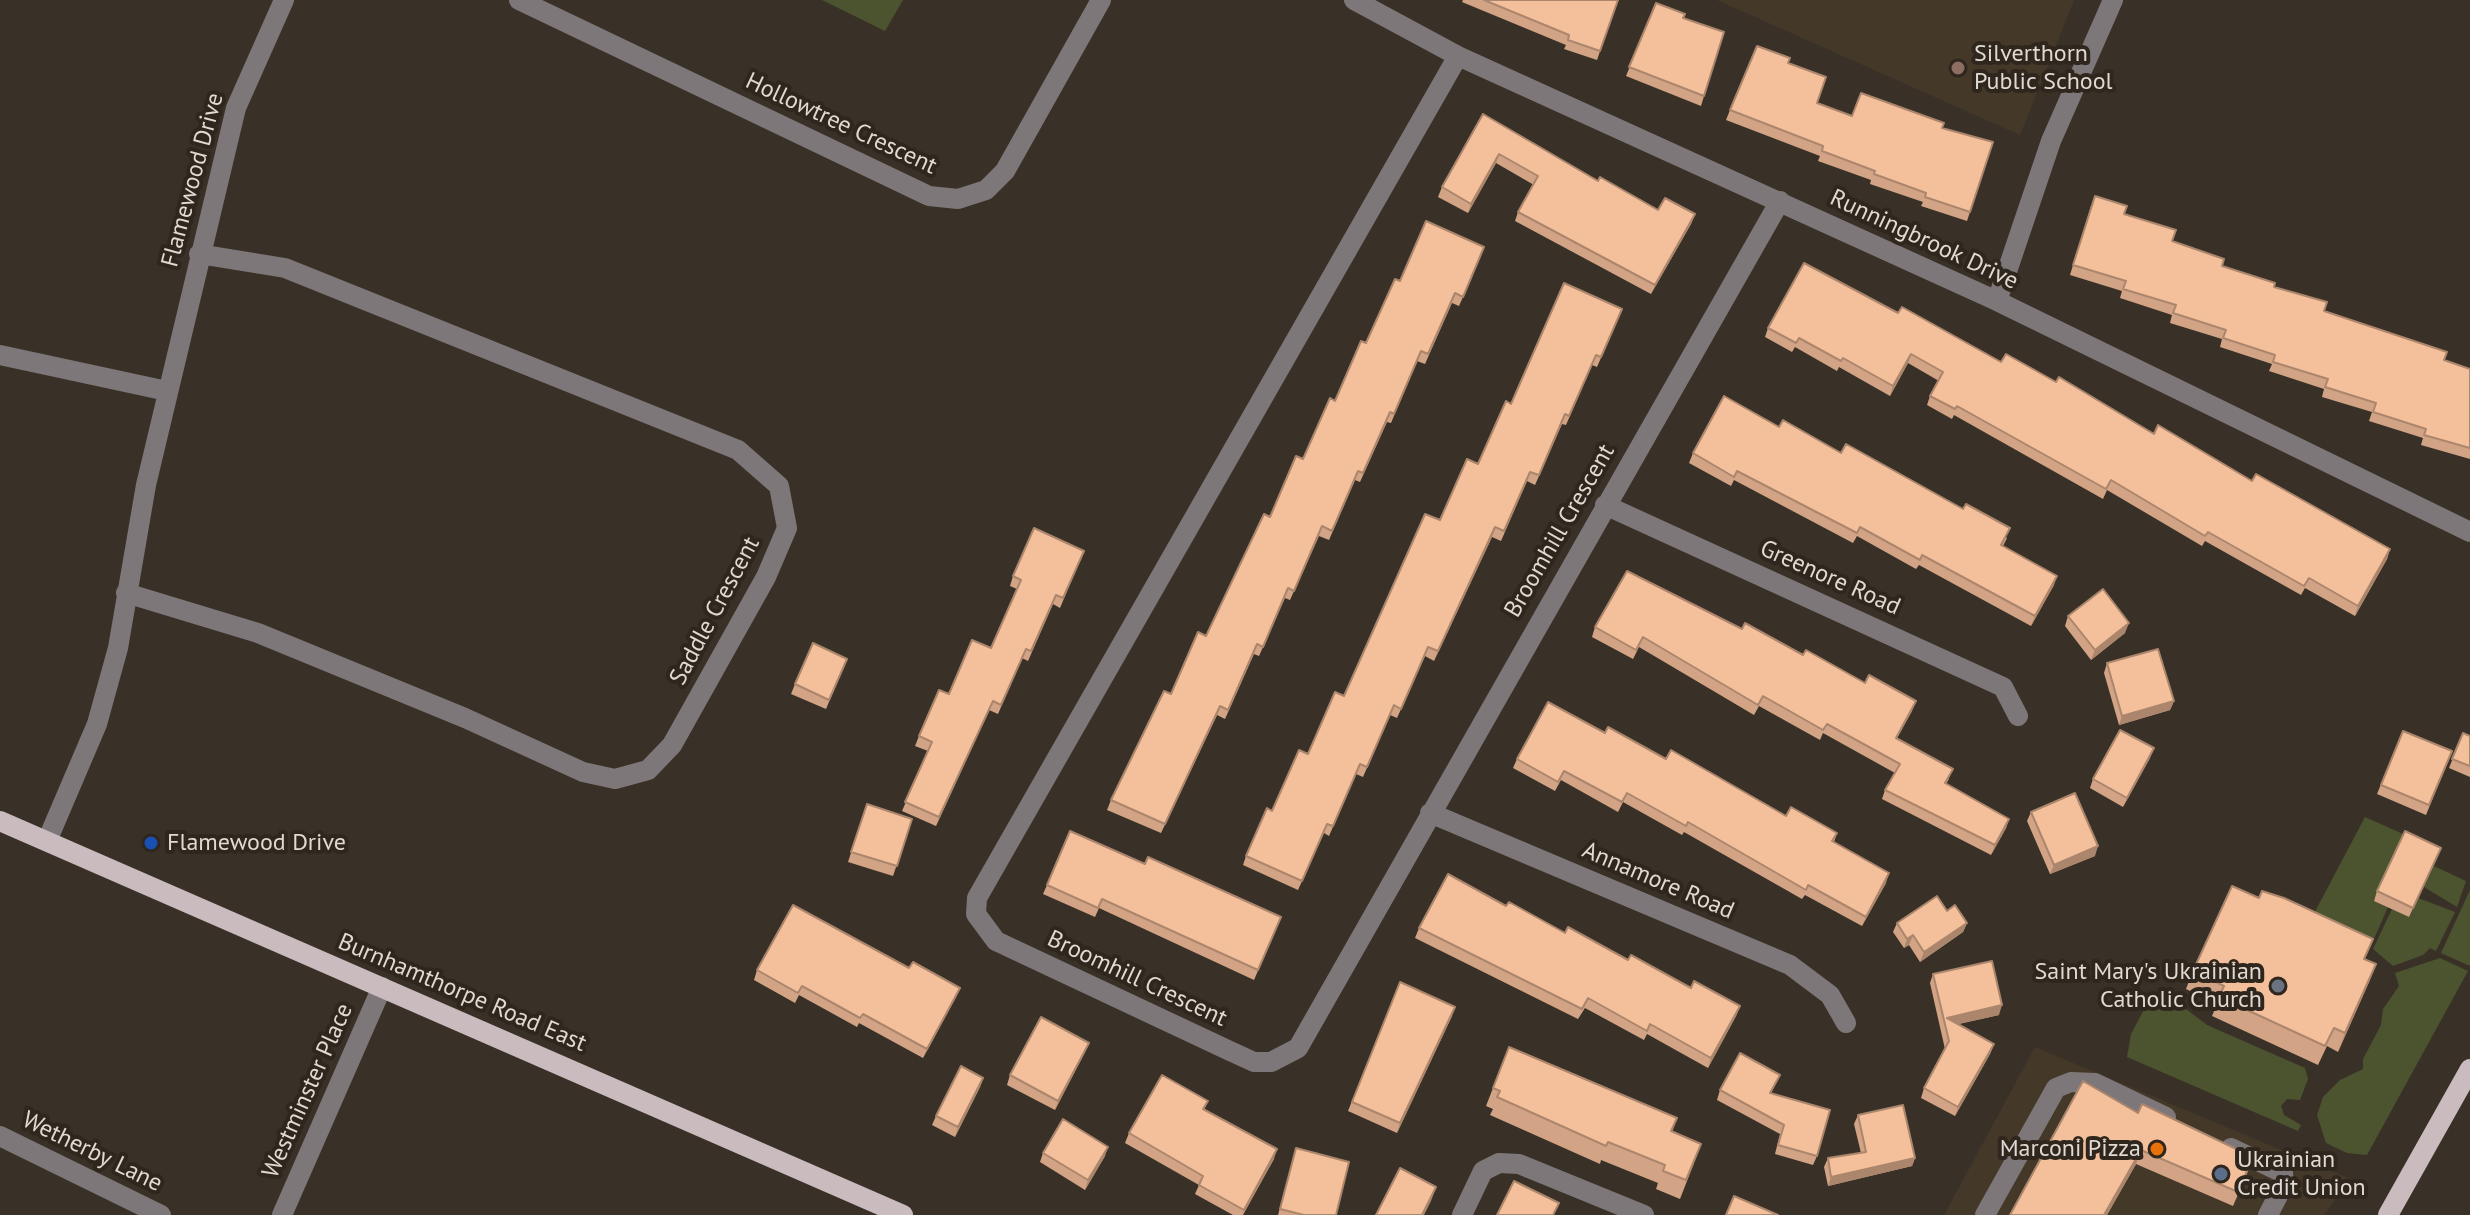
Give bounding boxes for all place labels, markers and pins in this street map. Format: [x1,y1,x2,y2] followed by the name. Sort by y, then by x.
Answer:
[1974,40,2113,96] place label: Silverthorn Public School
[1949,59,1967,77] marker: Silverthorn Public School
[167,829,346,857] place label: Flamewood Drive
[142,834,160,852] marker: Flamewood Drive
[2035,958,2262,1014] place label: Saint Mary's Ukrainian Catholic Church
[2269,977,2287,995] marker: Saint Mary's Ukrainian Catholic Church
[2000,1135,2141,1163] place label: Marconi Pizza
[2148,1140,2166,1158] marker: Marconi Pizza
[2237,1146,2366,1202] place label: Ukrainian Credit Union
[2212,1165,2230,1183] marker: Ukrainian Credit Union

